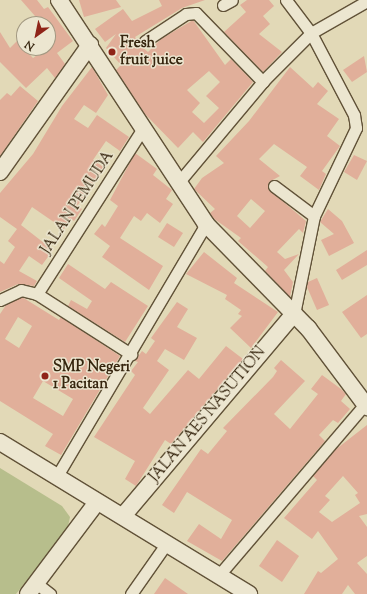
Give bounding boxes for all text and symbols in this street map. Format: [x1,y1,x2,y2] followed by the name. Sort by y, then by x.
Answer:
[16,16,56,56] north arrow
[120,34,183,69] place label: Fresh fruit juice
[22,36,38,54] text: N
[107,47,117,57] marker: Fresh fruit juice
[38,148,118,258] street label: JALAN PEMUDA
[146,344,270,486] street label: JALAN AES NASUTION
[53,358,130,393] place label: SMP Negeri 1 Pacitan
[40,371,50,381] marker: SMP Negeri 1 Pacitan

